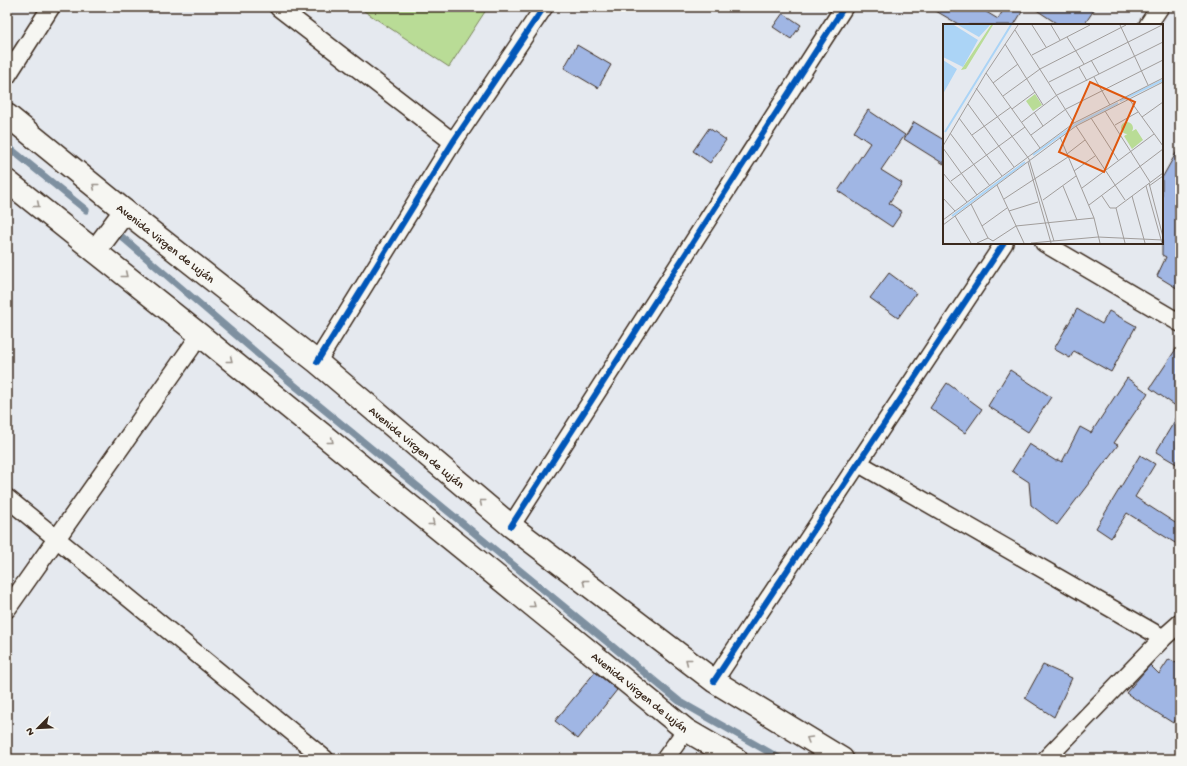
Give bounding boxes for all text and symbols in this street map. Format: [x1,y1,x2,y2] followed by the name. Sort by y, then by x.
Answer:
[943,24,1163,244] inset map
[93,184,100,191] one-way arrow
[33,200,40,207] one-way arrow
[113,202,217,287] street label: Avenida Virgen de Luján
[121,271,128,278] one-way arrow
[225,355,233,362] one-way arrow
[365,404,467,493] street label: Avenida Virgen de Luján
[326,437,333,444] one-way arrow
[480,500,487,507] one-way arrow
[427,519,434,526] one-way arrow
[582,580,589,587] one-way arrow
[528,601,535,608] one-way arrow
[588,650,690,737] street label: Avenida Virgen de Luján
[685,659,692,666] one-way arrow
[18,708,58,748] north arrow
[24,726,38,737] text: N
[806,736,813,744] one-way arrow

